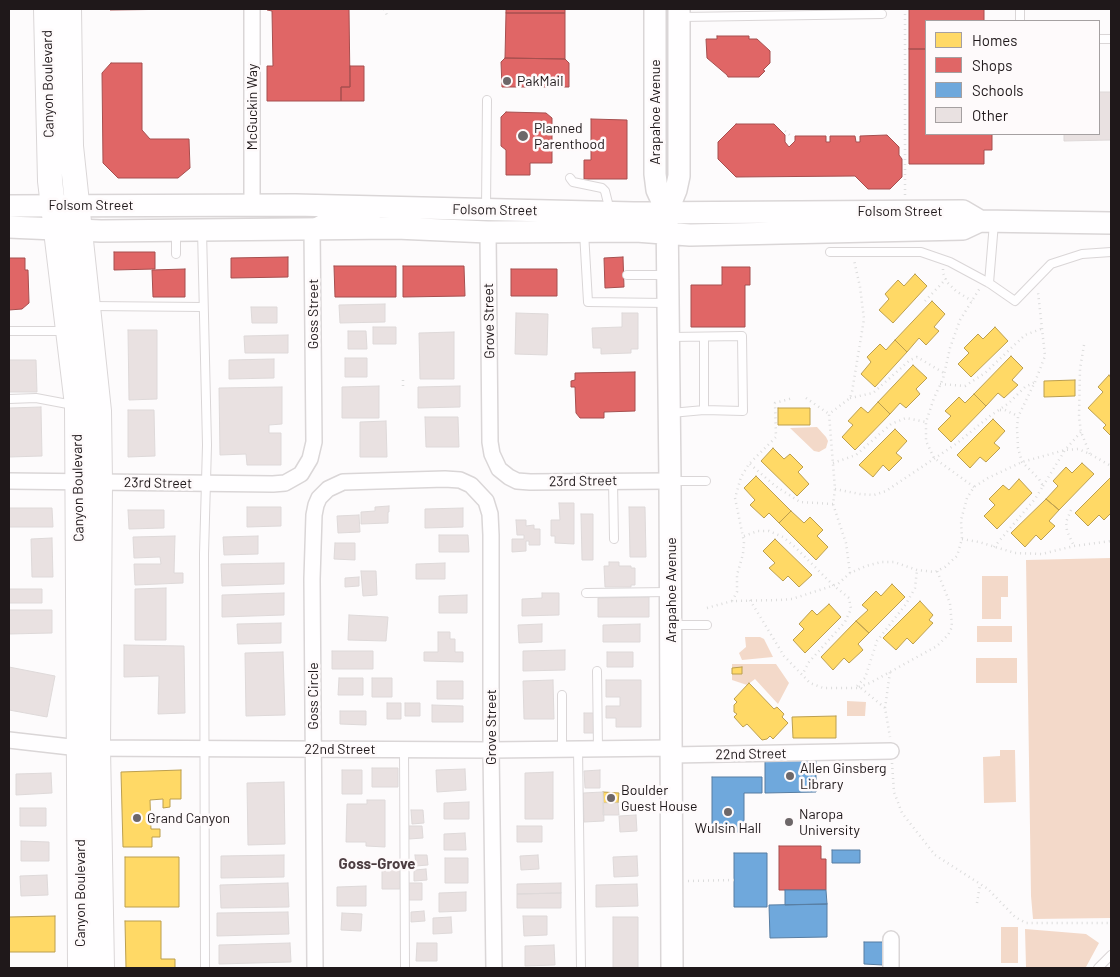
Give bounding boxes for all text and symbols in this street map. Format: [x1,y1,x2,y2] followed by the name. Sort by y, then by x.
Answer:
[925,20,1100,135] legend
[39,30,57,138] street label: Canyon Boulevard
[972,31,1017,49] text: Homes
[972,56,1012,74] text: Shops
[647,59,663,165] street label: Arapahoe Avenue
[244,64,260,150] street label: McGuckin Way
[517,73,563,89] place label: PakMail
[501,75,513,87] marker: PakMail
[972,81,1024,99] text: Schools
[972,106,1008,124] text: Other
[534,120,605,152] place label: Planned Parenthood
[516,129,530,143] marker: Planned Parenthood
[48,197,134,213] street label: Folsom Street
[452,201,538,219] street label: Folsom Street
[857,203,943,219] street label: Folsom Street
[305,279,321,349] street label: Goss Street
[480,283,498,359] street label: Grove Street
[69,434,87,542] street label: Canyon Boulevard
[549,472,617,490] street label: 23rd Street
[124,474,192,492] street label: 23rd Street
[663,537,679,643] street label: Arapahoe Avenue
[305,662,321,730] street label: Goss Circle
[483,689,499,765] street label: Grove Street
[304,741,376,757] street label: 22nd Street
[715,745,787,763] street label: 22nd Street
[800,760,887,792] place label: Allen Ginsberg Library
[784,770,796,782] marker: Allen Ginsberg Library
[621,782,698,814] place label: Boulder Guest House
[605,792,617,804] marker: Boulder Guest House
[722,806,734,818] marker: Wulsin Hall
[799,806,860,839] place label: Naropa University
[147,810,230,826] place label: Grand Canyon
[131,812,143,824] marker: Grand Canyon
[783,816,795,828] marker: Naropa University
[695,820,761,836] place label: Wulsin Hall
[72,839,88,947] street label: Canyon Boulevard
[339,855,415,873] district label: Goss-Grove

